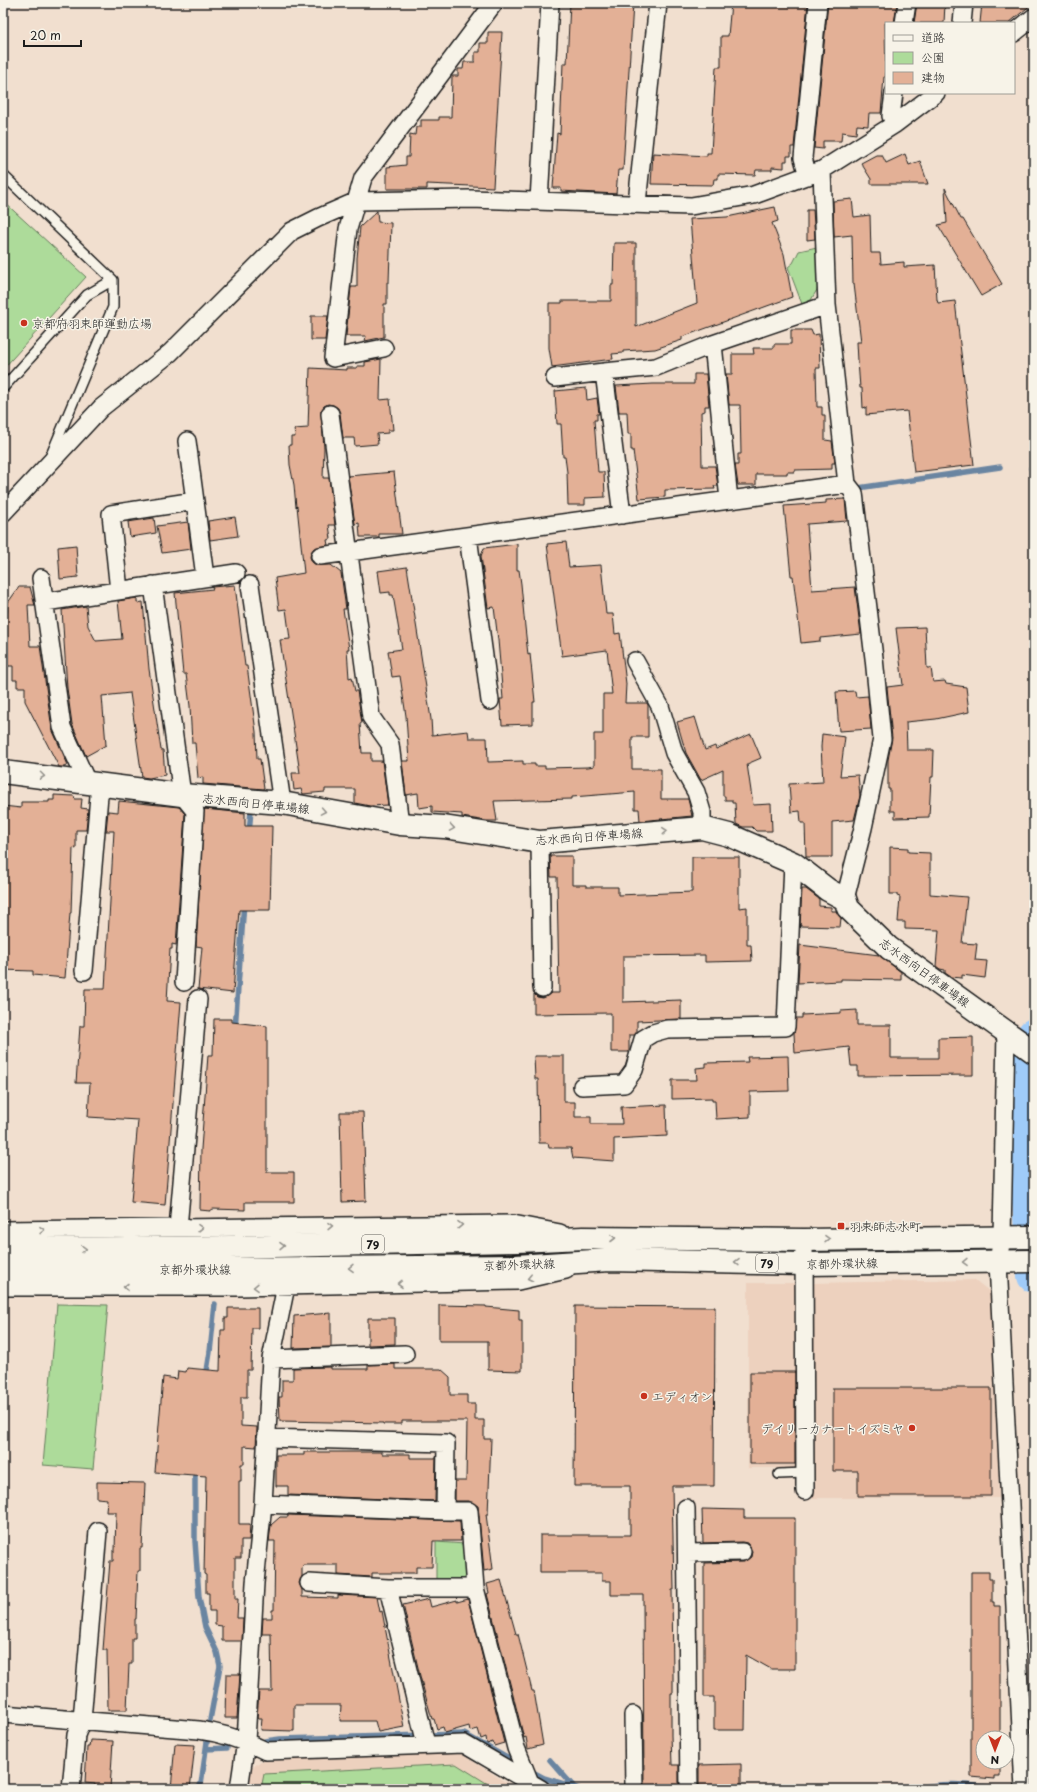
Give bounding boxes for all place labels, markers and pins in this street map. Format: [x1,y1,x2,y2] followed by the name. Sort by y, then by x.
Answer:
[32,314,152,332] place label: 京都府羽束師運動広場
[19,318,29,328] marker: 京都府羽束師運動広場
[849,1217,921,1235] place label: 羽束師志水町
[836,1221,846,1231] marker: 羽束師志水町
[652,1387,712,1405] place label: エディオン
[639,1391,649,1401] marker: エディオン
[761,1419,904,1437] place label: デイリーカナートイズミヤ
[907,1423,917,1433] marker: デイリーカナートイズミヤ

